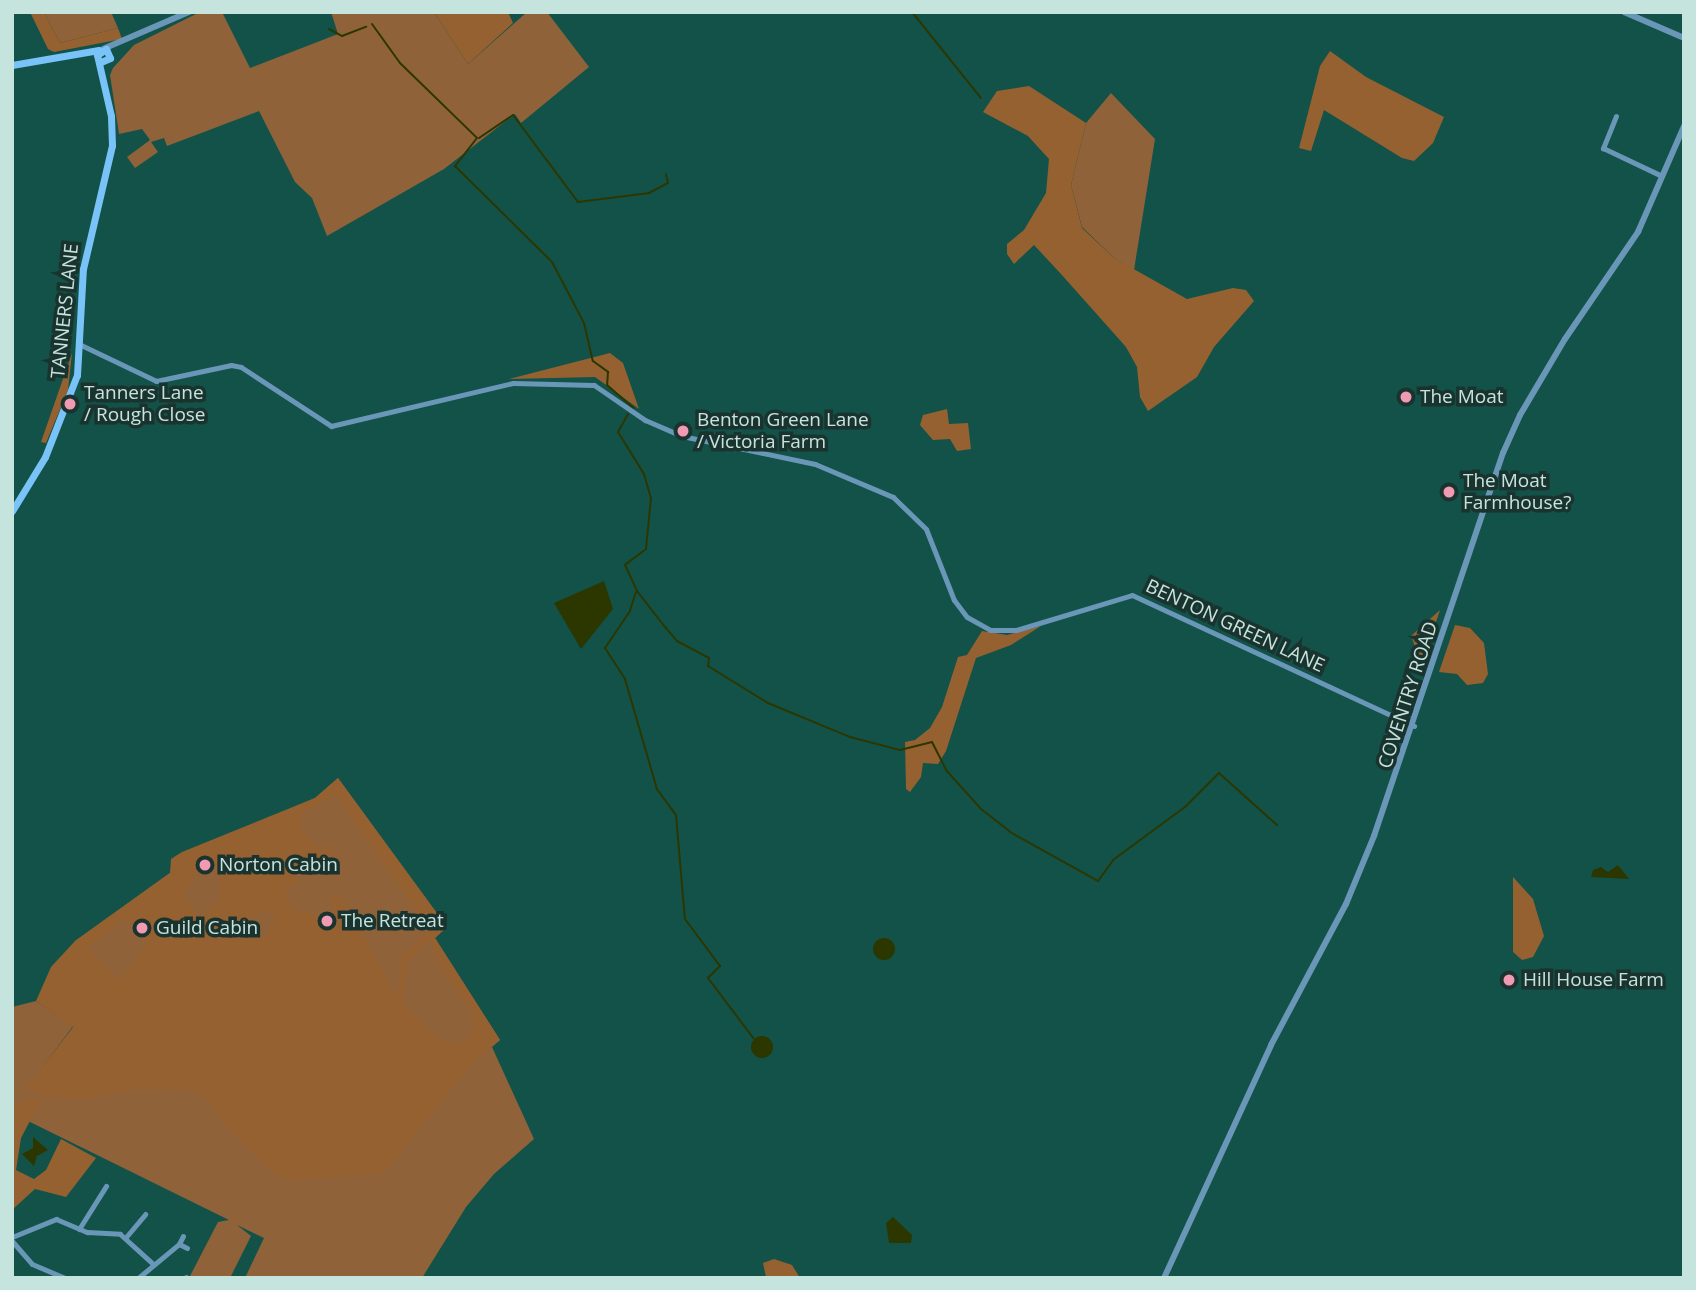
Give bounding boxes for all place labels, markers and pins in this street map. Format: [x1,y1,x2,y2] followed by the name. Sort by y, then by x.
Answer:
[84,382,206,426] place label: Tanners Lane / Rough Close
[1420,386,1504,408] place label: The Moat
[1398,389,1414,405] marker: The Moat
[62,396,78,412] marker: Tanners Lane / Rough Close
[697,409,869,453] place label: Benton Green Lane / Victoria Farm
[675,423,691,439] marker: Benton Green Lane / Victoria Farm
[1463,470,1571,514] place label: The Moat Farmhouse?
[1441,484,1457,500] marker: The Moat Farmhouse?
[219,854,338,876] place label: Norton Cabin
[197,857,213,873] marker: Norton Cabin
[341,910,444,932] place label: The Retreat
[319,913,335,929] marker: The Retreat
[156,917,258,939] place label: Guild Cabin
[134,920,150,936] marker: Guild Cabin
[1523,969,1664,991] place label: Hill House Farm
[1501,972,1517,988] marker: Hill House Farm

